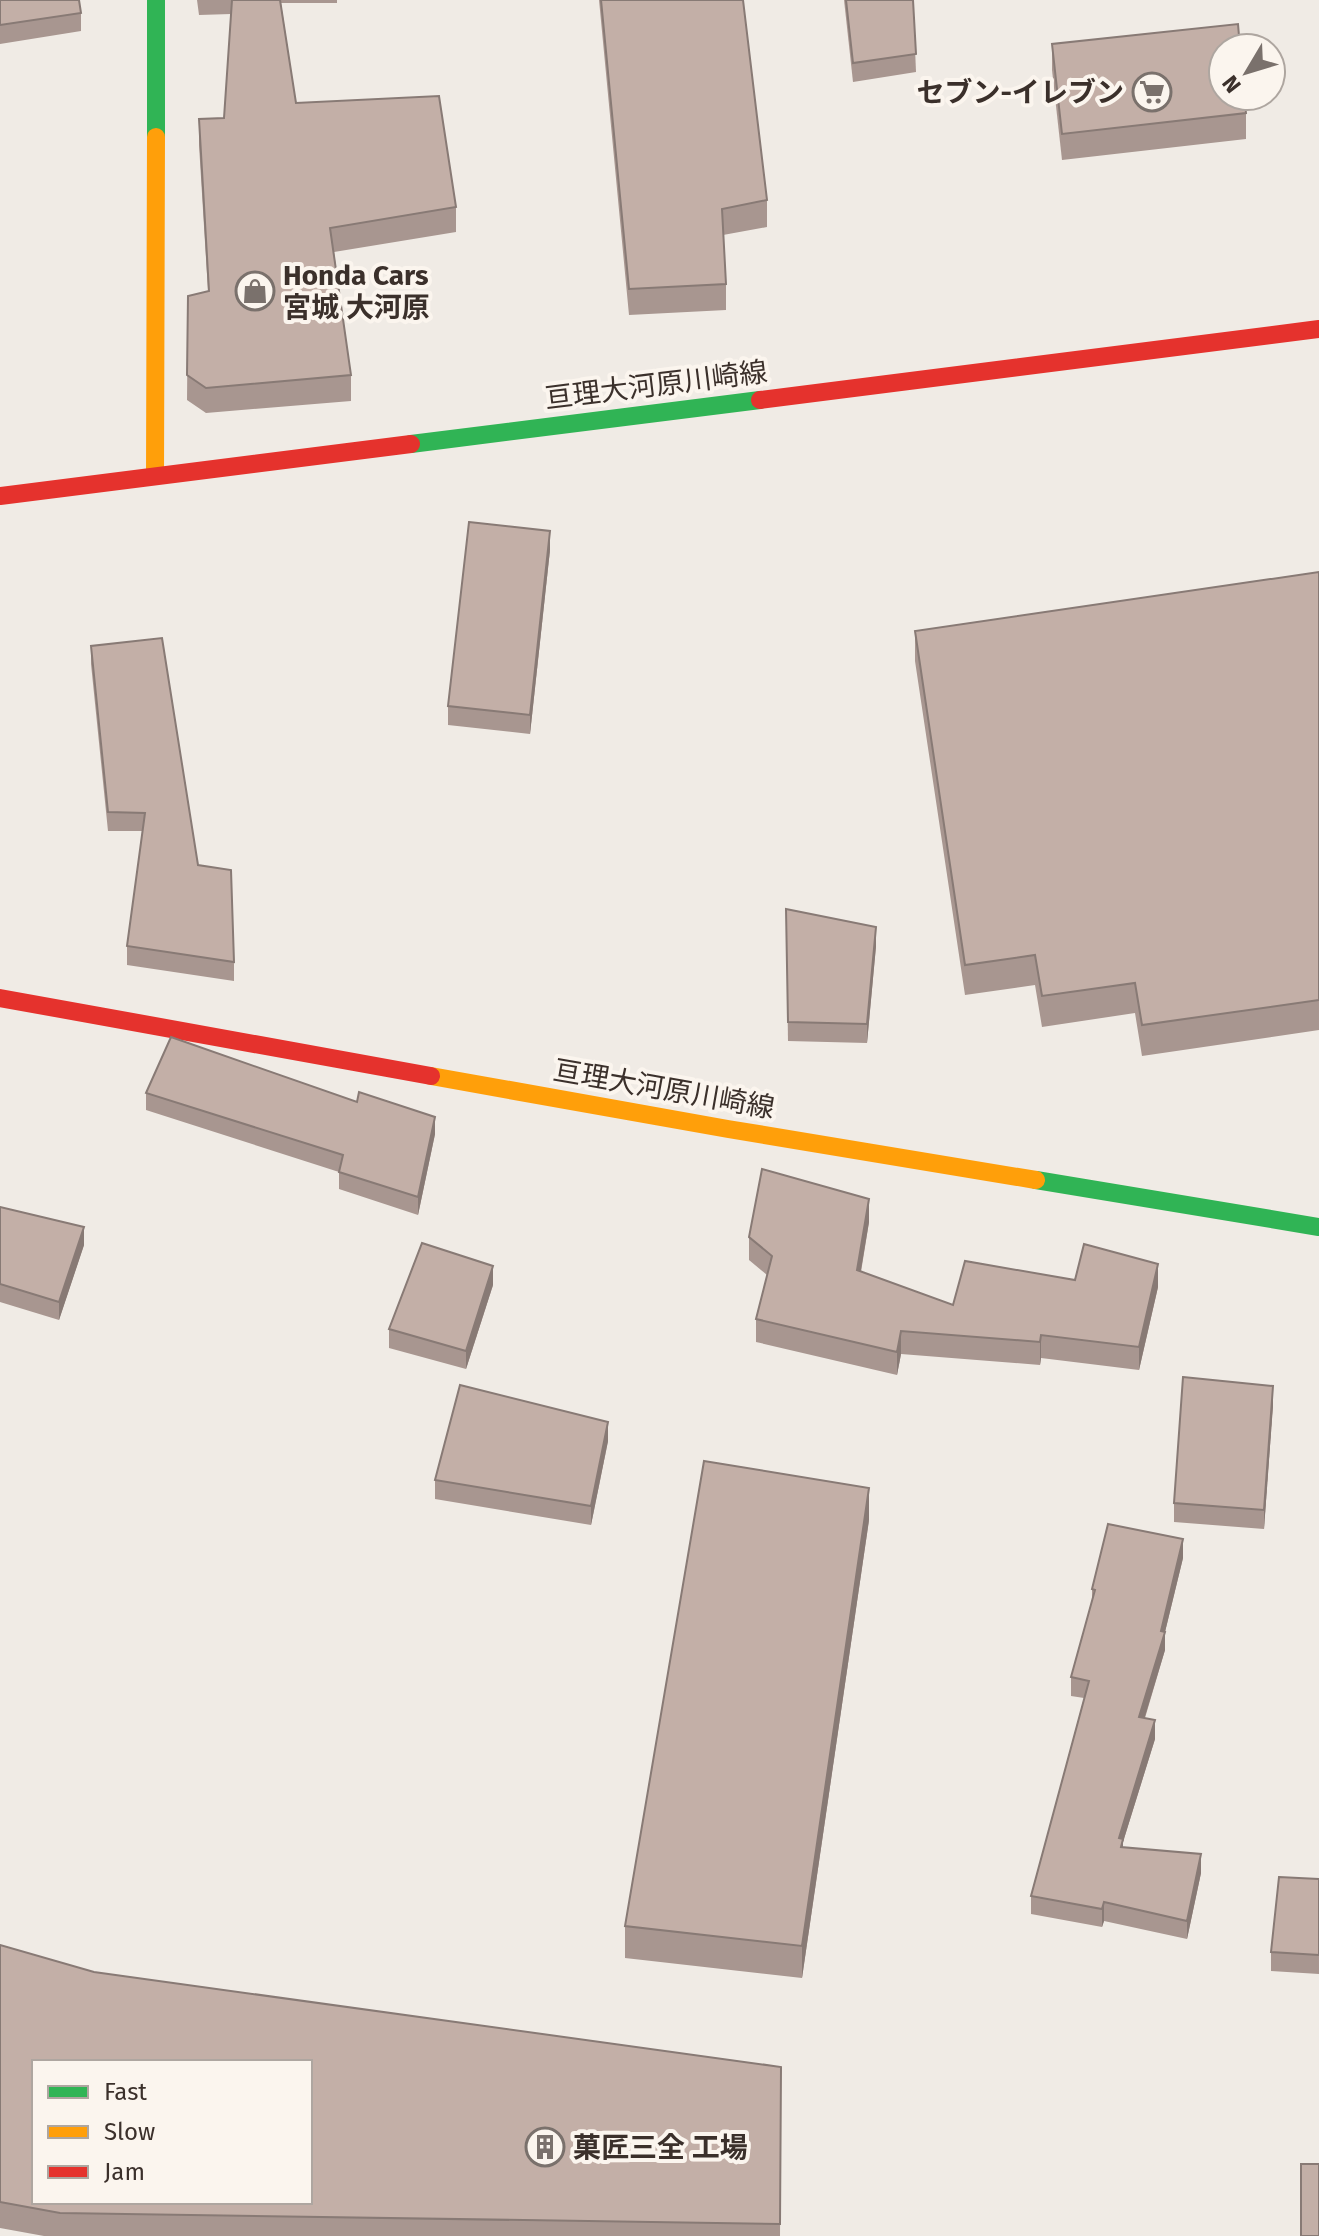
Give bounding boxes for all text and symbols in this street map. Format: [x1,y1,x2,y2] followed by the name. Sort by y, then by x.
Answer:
[1207,32,1287,112] north arrow
[1217,70,1247,98] text: N
[1131,71,1173,113] supermarket icon: セブン-イレブン
[917,76,1124,109] place label: セブン-イレブン
[283,259,430,324] place label: Honda Cars 宮城 大河原
[234,270,276,312] shop icon: Honda Cars 宮城 大河原
[543,355,769,415] street label: 亘理大河原川崎線
[551,1053,777,1125] street label: 亘理大河原川崎線
[32,2060,312,2204] legend
[104,2078,147,2106] text: Fast
[104,2118,155,2146] text: Slow
[524,2126,566,2168] building icon: 菓匠三全 工場
[573,2131,748,2164] place label: 菓匠三全 工場
[104,2158,145,2186] text: Jam

